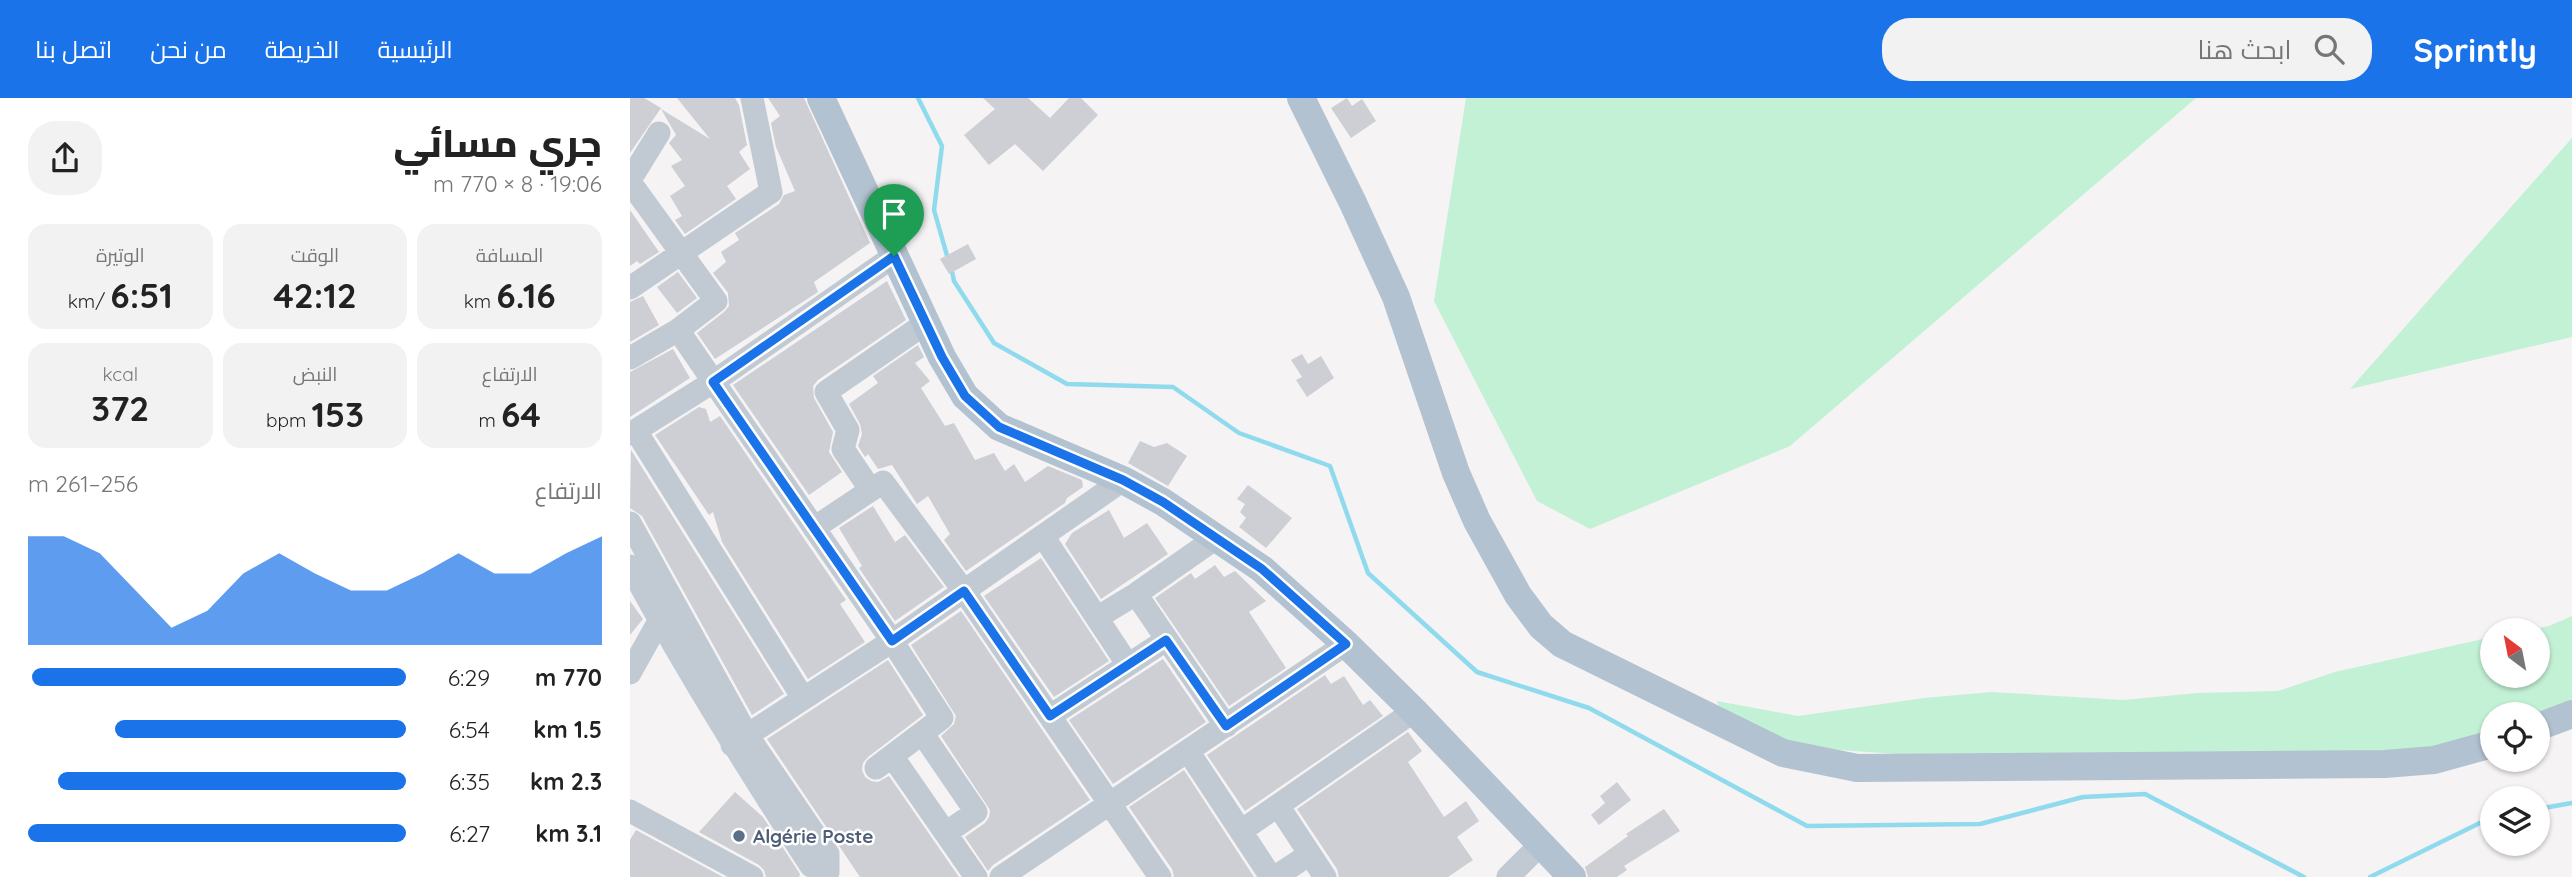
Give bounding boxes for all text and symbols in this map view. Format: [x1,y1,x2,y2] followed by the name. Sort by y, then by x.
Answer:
[1882,18,2372,81] search box
[2414,29,2537,70] text: Sprintly
[2310,30,2348,68] icon: search
[2198,33,2292,66] text: ابحث هنا
[35,34,112,64] text: اتصل بنا
[150,34,227,64] text: من نحن
[265,34,340,64] text: الخريطة
[378,34,453,64] text: الرئيسية
[393,119,602,167] text: جري مسائي
[28,121,102,195] button: share
[433,169,602,198] text: 19:06 · 8 × 770 m
[864,184,924,256] pin
[875,195,913,233] icon: arrive
[96,243,145,267] text: الوتيرة
[291,243,339,267] text: الوقت
[476,243,543,267] text: المسافة
[110,273,173,317] text: 6:51
[273,273,357,317] text: 42:12
[496,273,556,317] text: 6.16
[68,289,110,313] text: /km
[464,289,496,313] text: km
[103,362,138,386] text: kcal
[293,362,337,386] text: النبض
[482,362,538,386] text: الارتفاع
[91,386,149,430] text: 372
[311,392,364,436] text: 153
[501,392,541,436] text: 64
[266,408,311,432] text: bpm
[478,408,501,432] text: m
[28,469,138,498] text: 256–261 m
[535,476,602,505] text: الارتفاع
[2480,618,2550,688] north arrow
[2480,618,2550,856] map controls
[448,663,490,692] text: 6:29
[535,663,602,692] text: 770 m
[2480,702,2550,772] button: locate
[449,715,490,744] text: 6:54
[533,715,602,744] text: 1.5 km
[449,767,490,796] text: 6:35
[530,767,602,796] text: 2.3 km
[2480,786,2550,856] button: layers
[449,819,490,848] text: 6:27
[535,819,602,848] text: 3.1 km
[753,824,873,848] place label: Algérie Poste
[731,828,747,844] marker: Algérie Poste

